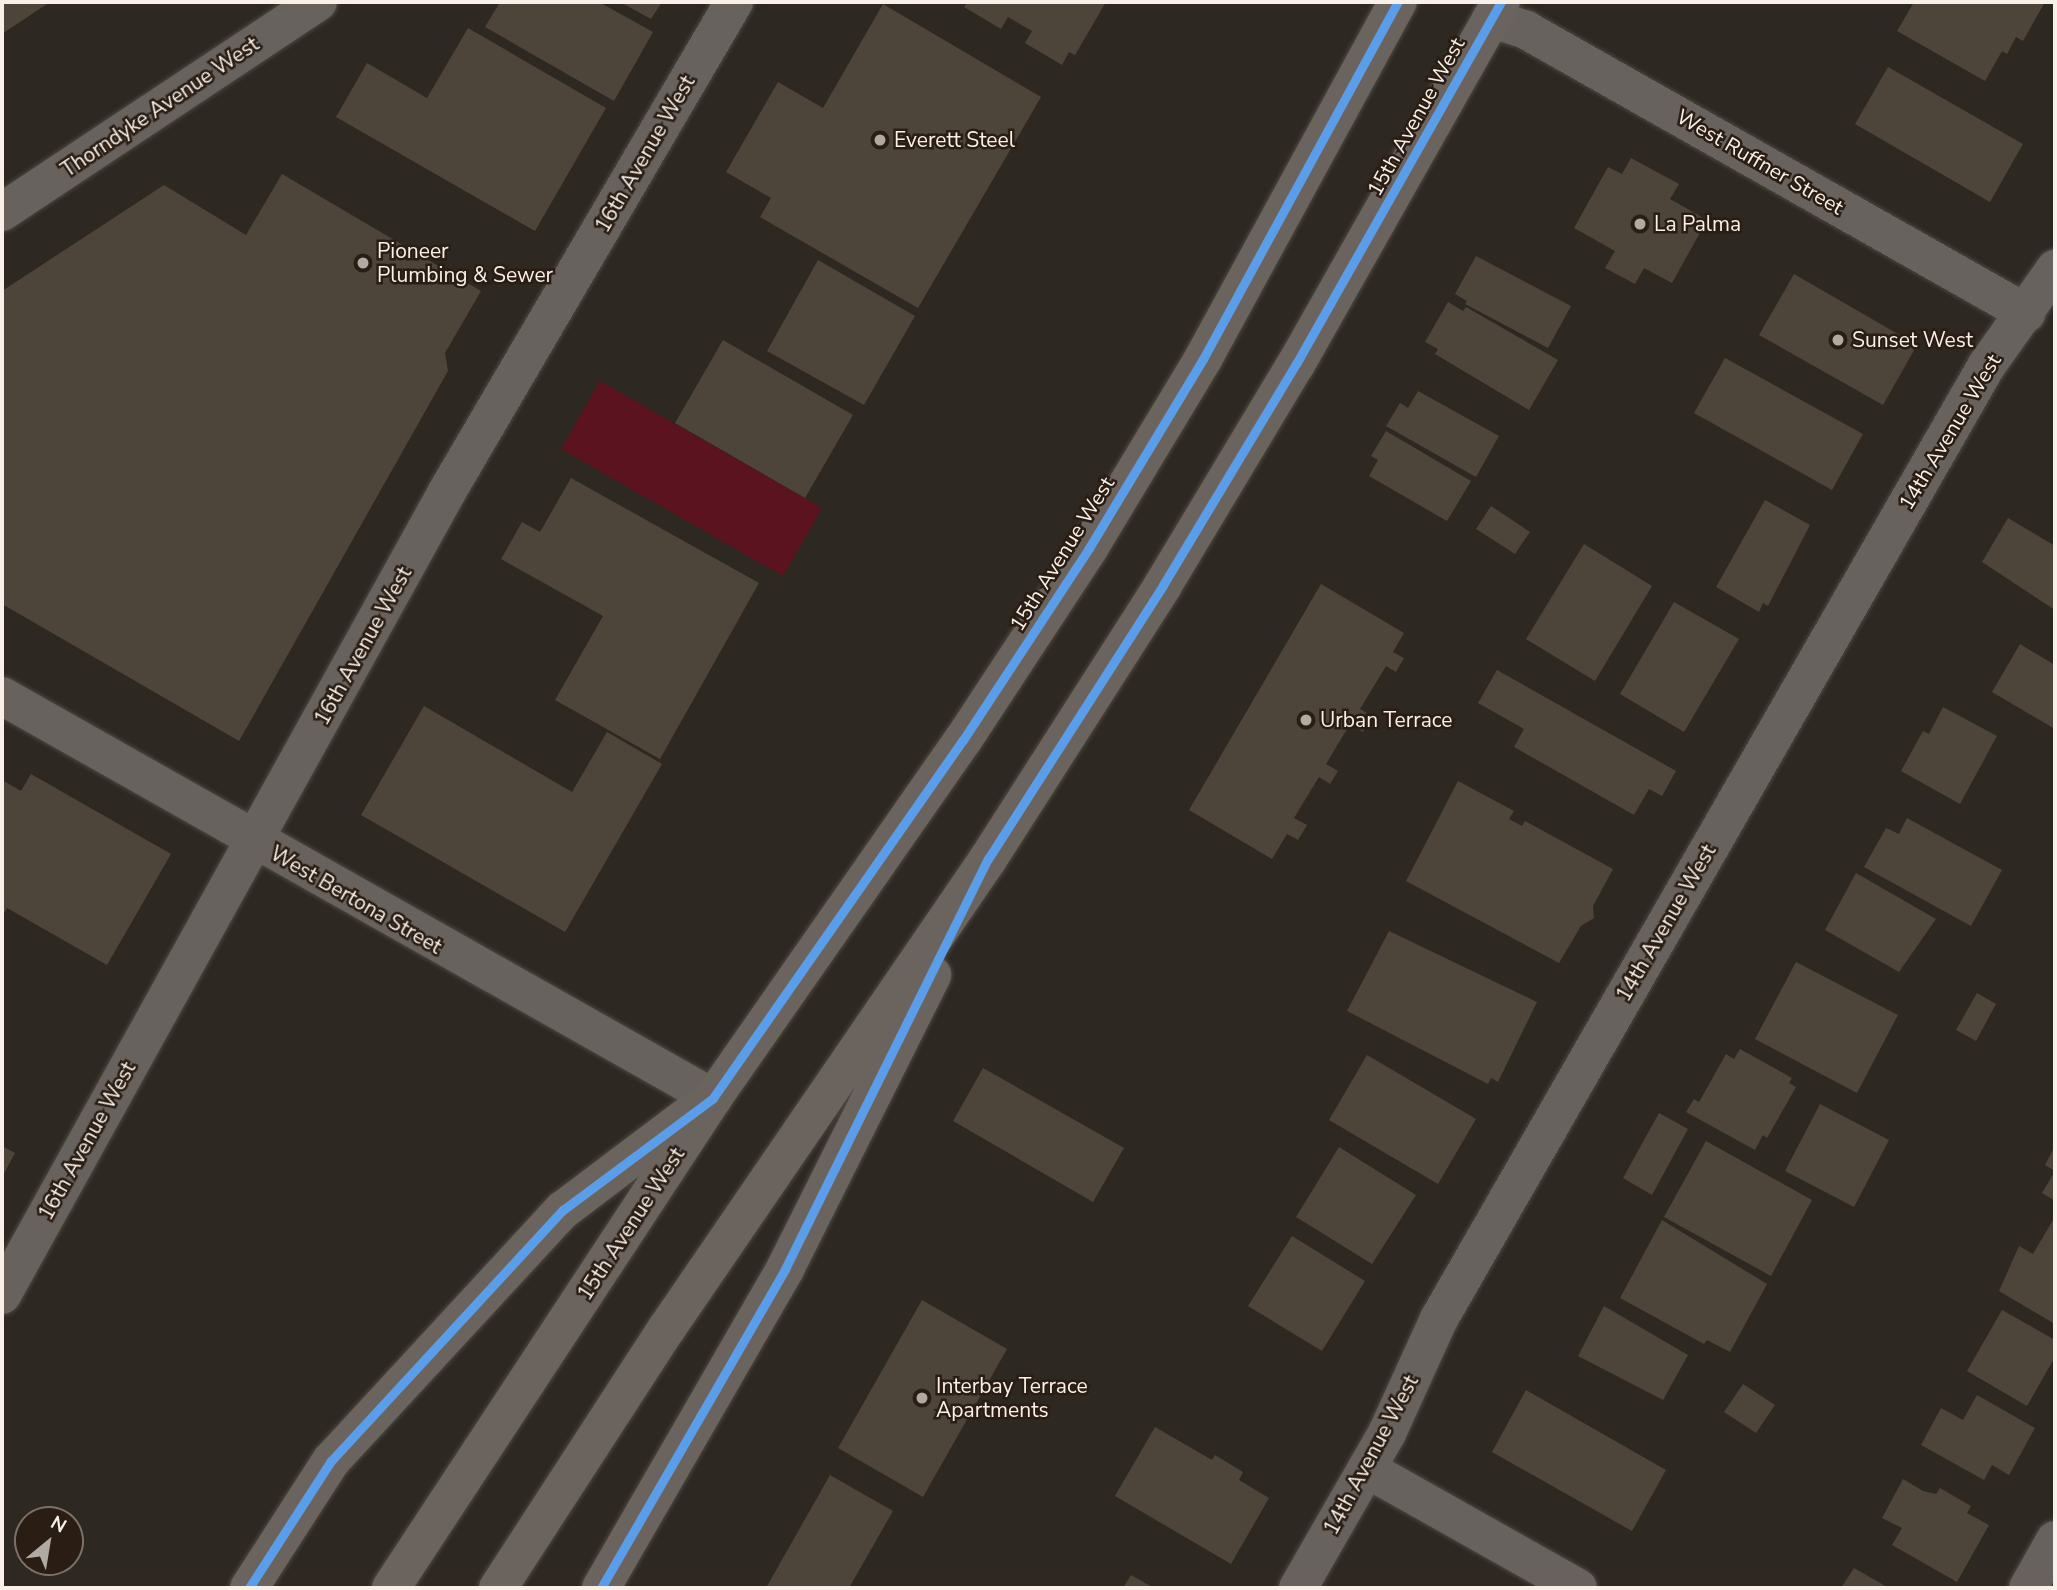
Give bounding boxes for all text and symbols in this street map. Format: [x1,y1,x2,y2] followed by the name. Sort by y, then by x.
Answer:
[56,31,264,183] street label: Thorndyke Avenue West
[1362,33,1470,201] street label: 15th Avenue West
[590,71,700,237] street label: 16th Avenue West
[1672,104,1848,220] street label: West Ruffner Street
[894,127,1015,153] place label: Everett Steel
[872,132,888,148] marker: Everett Steel
[1654,211,1741,237] place label: La Palma
[1632,216,1648,232] marker: La Palma
[377,238,553,288] place label: Pioneer Plumbing & Sewer
[355,255,371,271] marker: Pioneer Plumbing & Sewer
[1852,327,1973,353] place label: Sunset West
[1830,332,1846,348] marker: Sunset West
[1894,350,2006,514] street label: 14th Avenue West
[1004,472,1120,636] street label: 15th Avenue West
[309,562,417,730] street label: 16th Avenue West
[1320,707,1452,733] place label: Urban Terrace
[1298,712,1314,728] marker: Urban Terrace
[1611,840,1721,1006] street label: 14th Avenue West
[266,841,446,959] street label: West Bertona Street
[33,1057,141,1225] street label: 16th Avenue West
[572,1143,690,1305] street label: 15th Avenue West
[1318,1371,1424,1539] street label: 14th Avenue West
[936,1373,1088,1423] place label: Interbay Terrace Apartments
[914,1390,930,1406] marker: Interbay Terrace Apartments
[14,1506,84,1576] north arrow
[46,1510,71,1539] text: N

